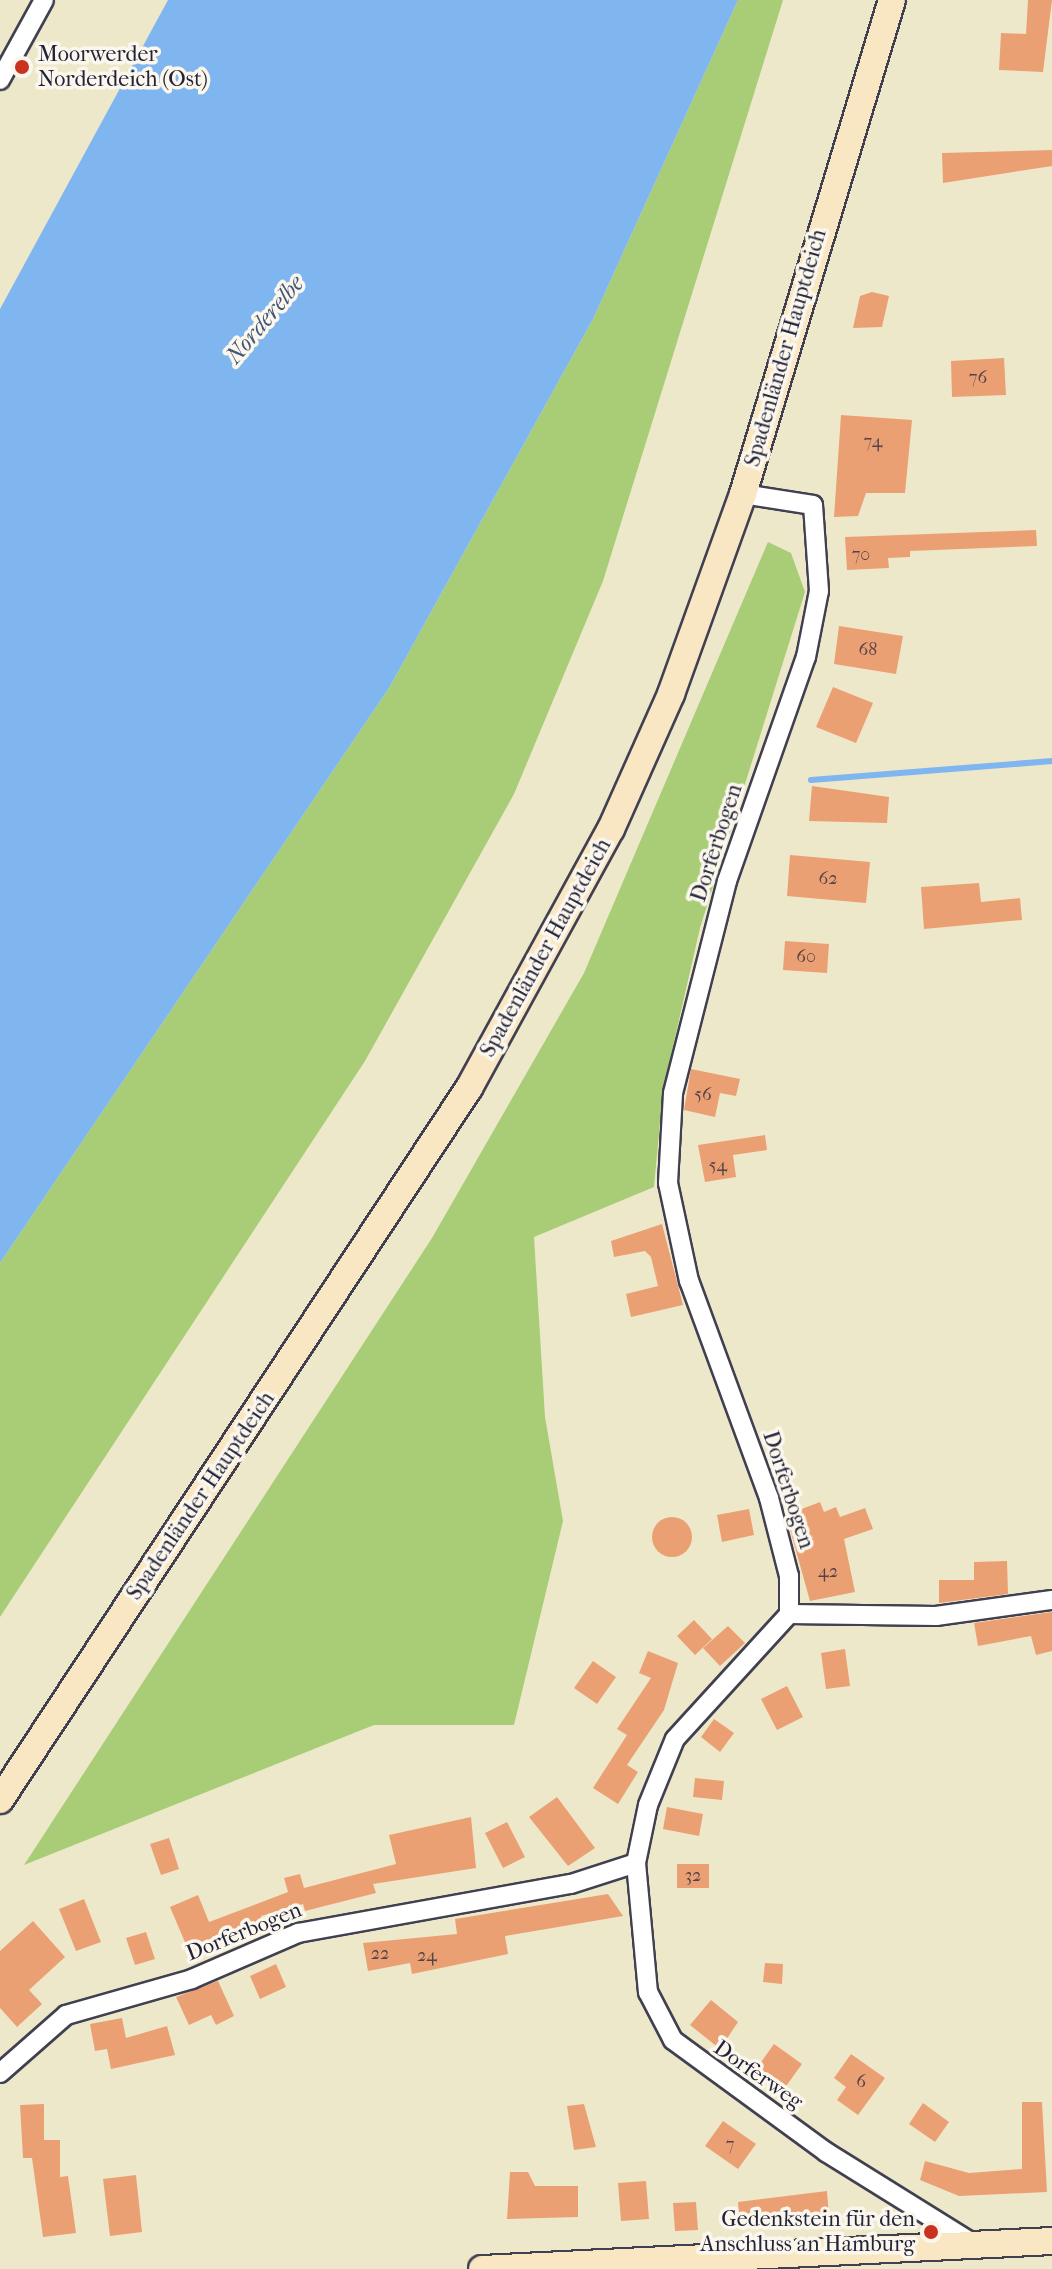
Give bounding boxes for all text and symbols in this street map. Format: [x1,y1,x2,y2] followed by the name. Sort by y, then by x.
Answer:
[38,41,208,92] place label: Moorwerder Norderdeich (Ost)
[13,58,31,76] marker: Moorwerder Norderdeich (Ost)
[739,226,833,470] street label: Spadenländer Hauptdeich
[220,270,310,370] water label: Norderelbe
[969,367,987,389] house number: 76
[864,431,882,453] house number: 74
[852,544,870,566] house number: 70
[859,639,877,661] house number: 68
[686,781,748,905] street label: Dorferbogen
[475,834,617,1062] street label: Spadenländer Hauptdeich
[818,868,838,890] house number: 62
[796,946,816,968] house number: 60
[694,1084,712,1106] house number: 56
[709,1155,727,1177] house number: 54
[121,1387,281,1605] street label: Spadenländer Hauptdeich
[757,1428,819,1552] street label: Dorferbogen
[818,1561,838,1583] house number: 42
[685,1865,701,1887] house number: 32
[182,1897,306,1967] street label: Dorferbogen
[371,1943,389,1965] house number: 22
[417,1945,437,1967] house number: 24
[708,2035,808,2115] street label: Dorferweg
[856,2071,866,2093] house number: 6
[726,2134,734,2156] house number: 7
[700,2206,915,2258] place label: Gedenkstein für den Anschluss an Hamburg
[922,2223,940,2241] marker: Gedenkstein für den Anschluss an Hamburg

